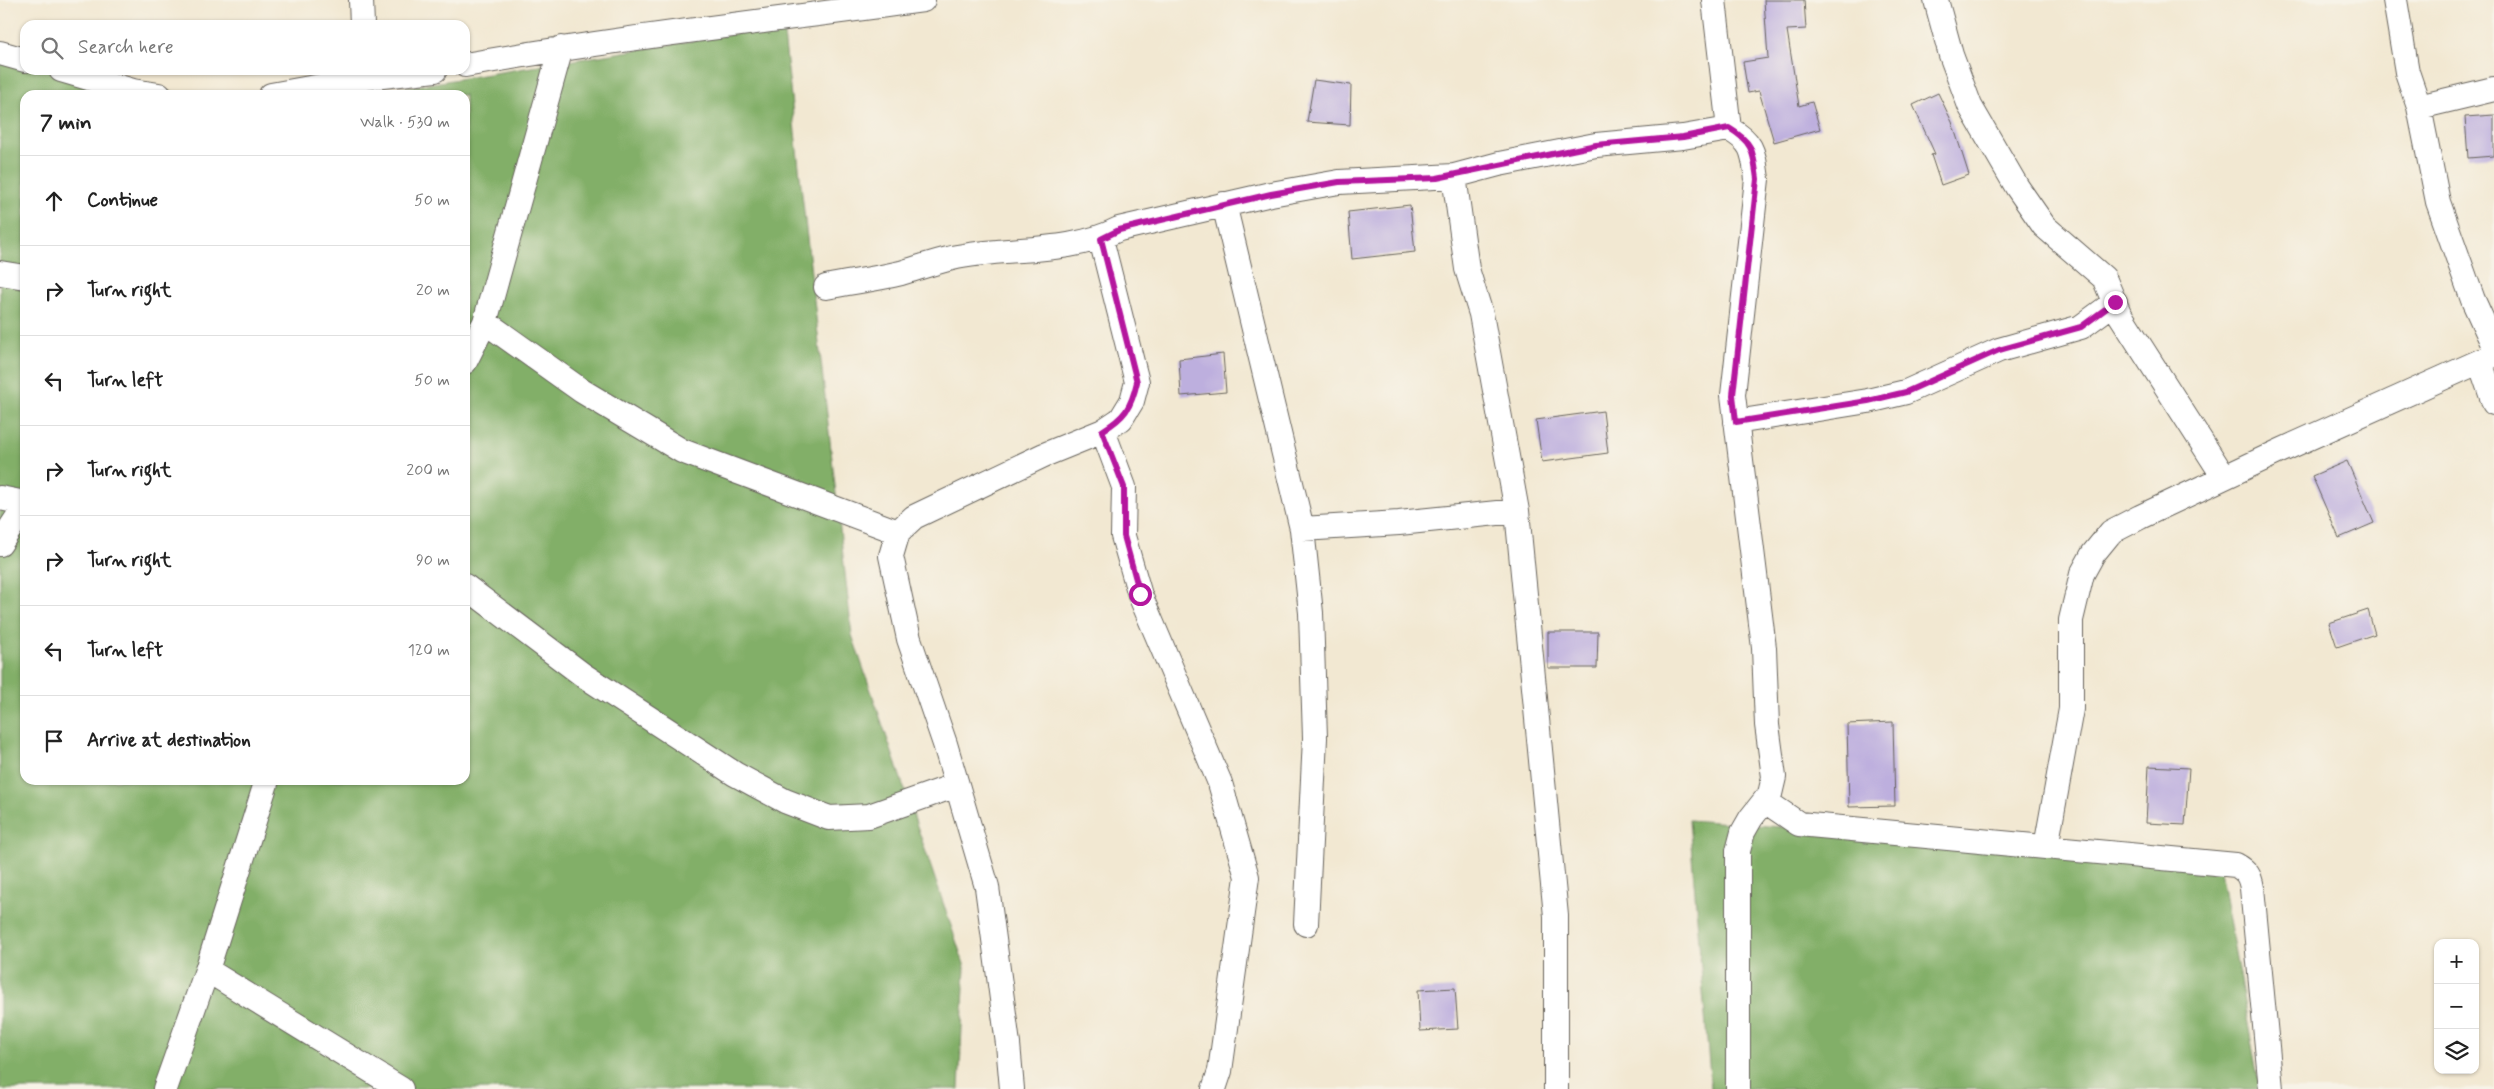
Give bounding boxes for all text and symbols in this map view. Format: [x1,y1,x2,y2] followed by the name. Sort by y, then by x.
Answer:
[20,20,470,75] search box
[38,34,66,62] icon: search
[78,35,174,60] text: Search here
[40,109,92,137] text: 7 min
[360,112,450,133] text: Walk · 530 m
[40,187,68,215] icon: ahead
[87,188,158,213] text: Continue
[414,190,450,211] text: 50 m
[40,277,68,305] icon: right
[87,278,171,303] text: Turn right
[416,280,450,301] text: 20 m
[2104,291,2127,314] route end
[40,367,68,395] icon: left
[87,368,163,393] text: Turn left
[414,370,450,391] text: 50 m
[40,457,68,485] icon: right
[87,458,171,483] text: Turn right
[406,460,450,481] text: 200 m
[40,547,68,575] icon: right
[87,548,171,573] text: Turn right
[416,550,450,571] text: 90 m
[1129,583,1152,606] route start
[40,637,68,665] icon: left
[87,638,163,663] text: Turn left
[408,640,450,661] text: 120 m
[40,727,68,755] icon: arrive
[87,728,251,753] text: Arrive at destination
[2434,939,2479,1074] map controls
[2434,939,2479,984] button: +
[2434,984,2479,1029] button: −
[2434,1029,2479,1074] button: layers

